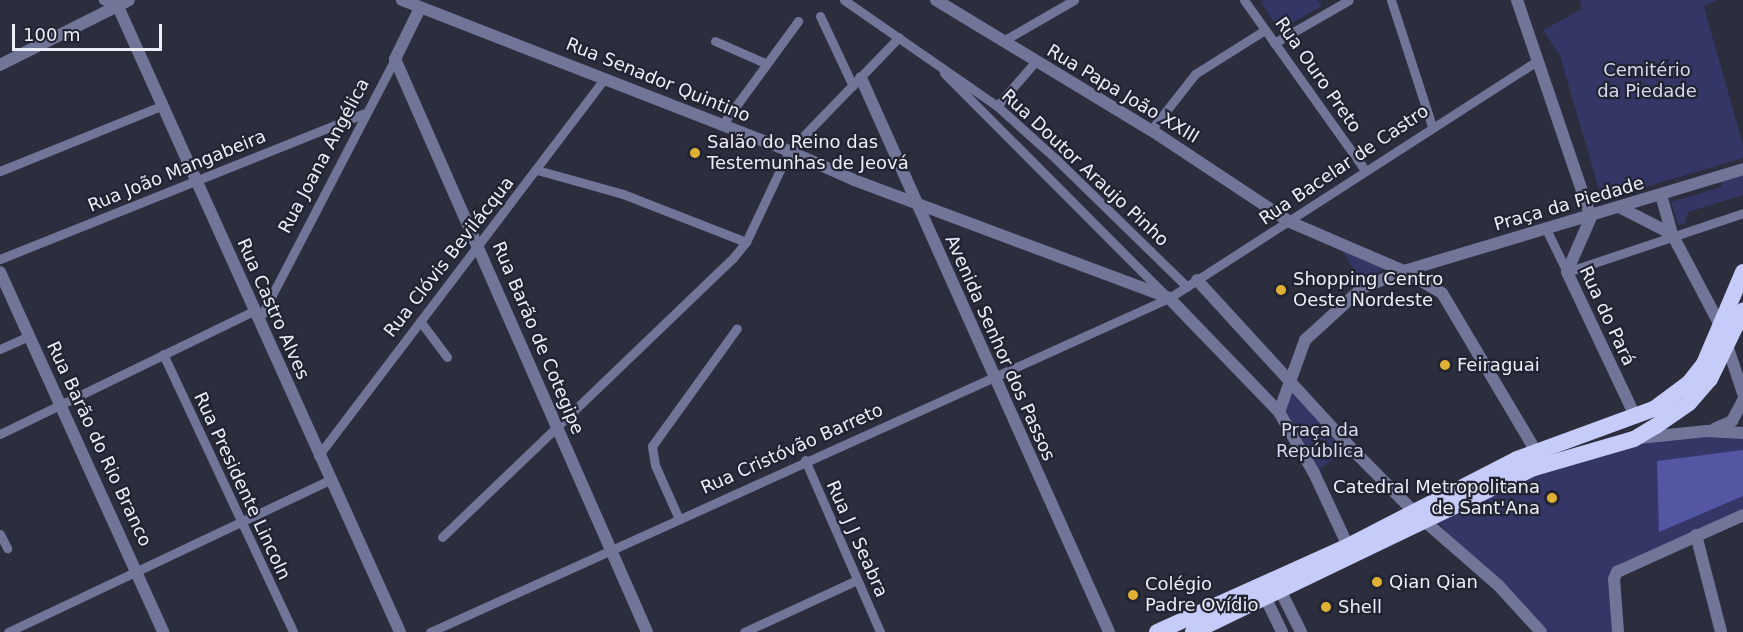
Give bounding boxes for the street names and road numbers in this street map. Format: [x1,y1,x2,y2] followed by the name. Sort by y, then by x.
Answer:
[1270,13,1366,137] street label: Rua Ouro Preto
[563,33,753,127] street label: Rua Senador Quintino
[1043,40,1203,148] street label: Rua Papa João XXIII
[274,75,374,237] street label: Rua Joana Angélica
[997,85,1173,251] street label: Rua Doutor Araujo Pinho
[1255,100,1433,230] street label: Rua Bacelar de Castro
[85,125,269,217] street label: Rua João Mangabeira
[380,172,518,342] street label: Rua Clóvis Bevilácqua
[1491,172,1647,236] street label: Praça da Piedade
[940,232,1060,464] street label: Avenida Senhor dos Passos
[232,235,314,383] street label: Rua Castro Alves
[488,238,588,438] street label: Rua Barão de Cotegipe
[1574,263,1640,369] street label: Rua do Pará
[42,338,156,550] street label: Rua Barão do Rio Branco
[189,389,295,583] street label: Rua Presidente Lincoln
[697,399,887,499] street label: Rua Cristóvão Barreto
[822,477,892,601] street label: Rua J J Seabra

